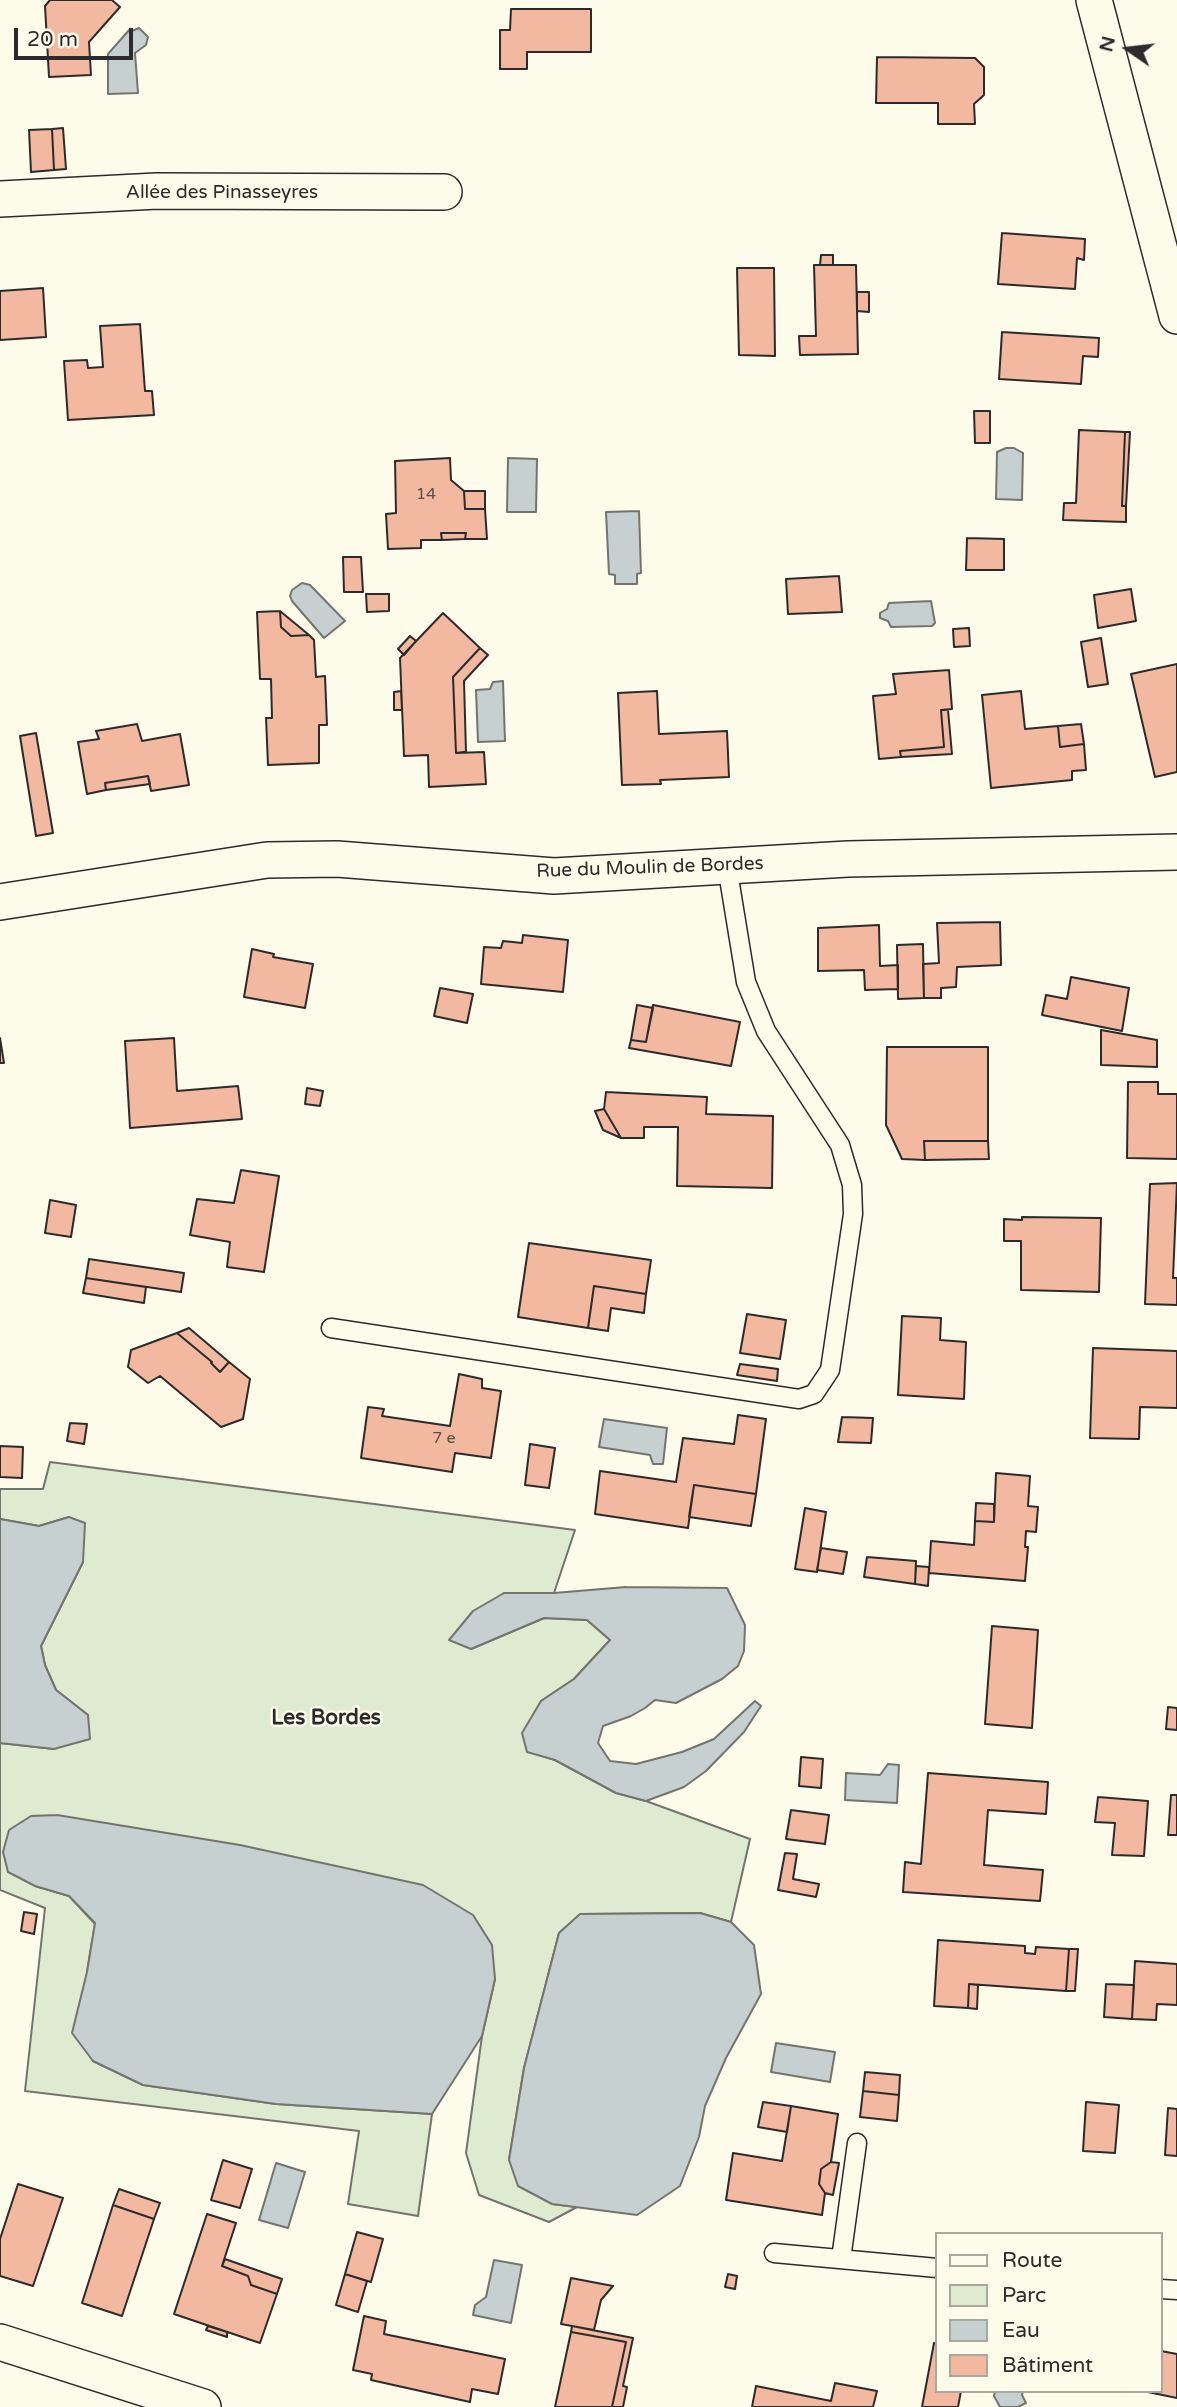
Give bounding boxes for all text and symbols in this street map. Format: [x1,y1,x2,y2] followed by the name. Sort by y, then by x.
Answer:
[18,14,136,58] scale bar
[1093,14,1163,84] north arrow
[27,27,78,52] text: 20 m
[1095,34,1120,54] text: N
[126,182,318,204] street label: Allée des Pinasseyres
[416,485,436,505] house number: 14
[536,853,764,883] street label: Rue du Moulin de Bordes
[432,1429,456,1449] house number: 7 e
[271,1705,381,1731] district label: Les Bordes
[936,2232,1163,2393] legend
[1002,2248,1062,2273] text: Route
[1002,2283,1046,2308] text: Parc
[1002,2318,1040,2343] text: Eau
[1002,2353,1093,2378] text: Bâtiment

